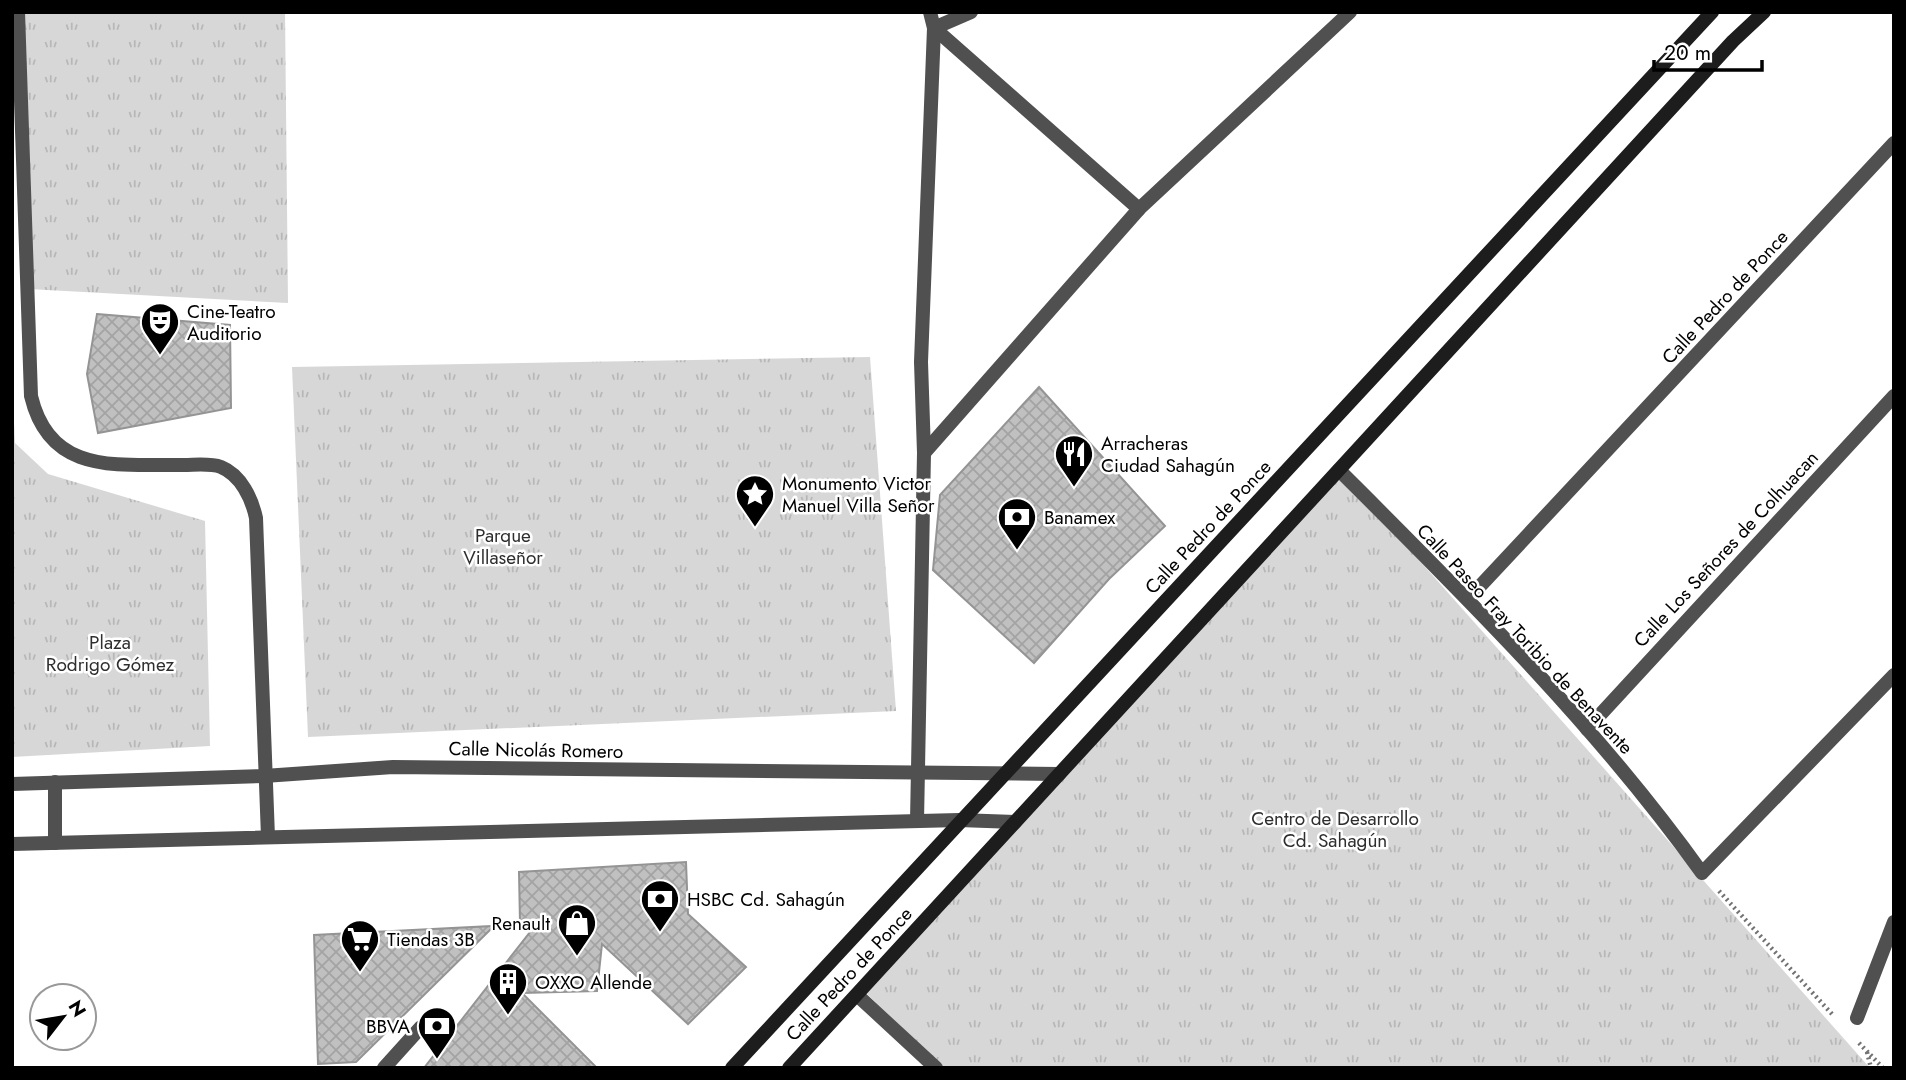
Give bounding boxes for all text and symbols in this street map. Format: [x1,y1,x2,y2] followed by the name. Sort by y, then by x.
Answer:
[1654,28,1762,72] scale bar
[1664,38,1711,68] text: 20 m
[1656,224,1795,370] street label: Calle Pedro de Ponce
[187,298,276,347] place label: Cine-Teatro Auditorio
[139,301,181,356] theatre icon: Cine-Teatro Auditorio
[1101,430,1235,479] place label: Arracheras Ciudad Sahagún
[1053,433,1095,488] restaurant icon: Arracheras Ciudad Sahagún
[1627,445,1825,653] street label: Calle Los Señores de Colhuacan
[1139,454,1278,600] street label: Calle Pedro de Ponce
[782,470,935,519] place label: Monumento Victor Manuel Villa Señor
[734,473,776,528] place icon: Monumento Victor Manuel Villa Señor
[996,496,1038,551] bank icon: Banamex
[1044,504,1115,531] place label: Banamex
[1411,518,1639,760] street label: Calle Paseo Fray Toribio de Benavente
[463,522,543,571] park label: Parque Villaseñor
[46,629,174,678] park label: Plaza Rodrigo Gómez
[448,735,624,765] street label: Calle Nicolás Romero
[1251,805,1419,854] park label: Centro de Desarrollo Cd. Sahagún
[639,878,681,933] bank icon: HSBC Cd. Sahagún
[687,886,845,913] place label: HSBC Cd. Sahagún
[780,901,919,1047] street label: Calle Pedro de Ponce
[556,902,598,957] shop icon: Renault
[492,910,550,937] place label: Renault
[339,918,381,973] supermarket icon: Tiendas 3B
[387,926,475,953] place label: Tiendas 3B
[487,961,529,1016] building icon: OXXO Allende
[535,969,652,996] place label: OXXO Allende
[28,982,98,1052] north arrow
[62,995,93,1022] text: N
[416,1005,458,1060] bank icon: BBVA
[366,1013,410,1040] place label: BBVA

